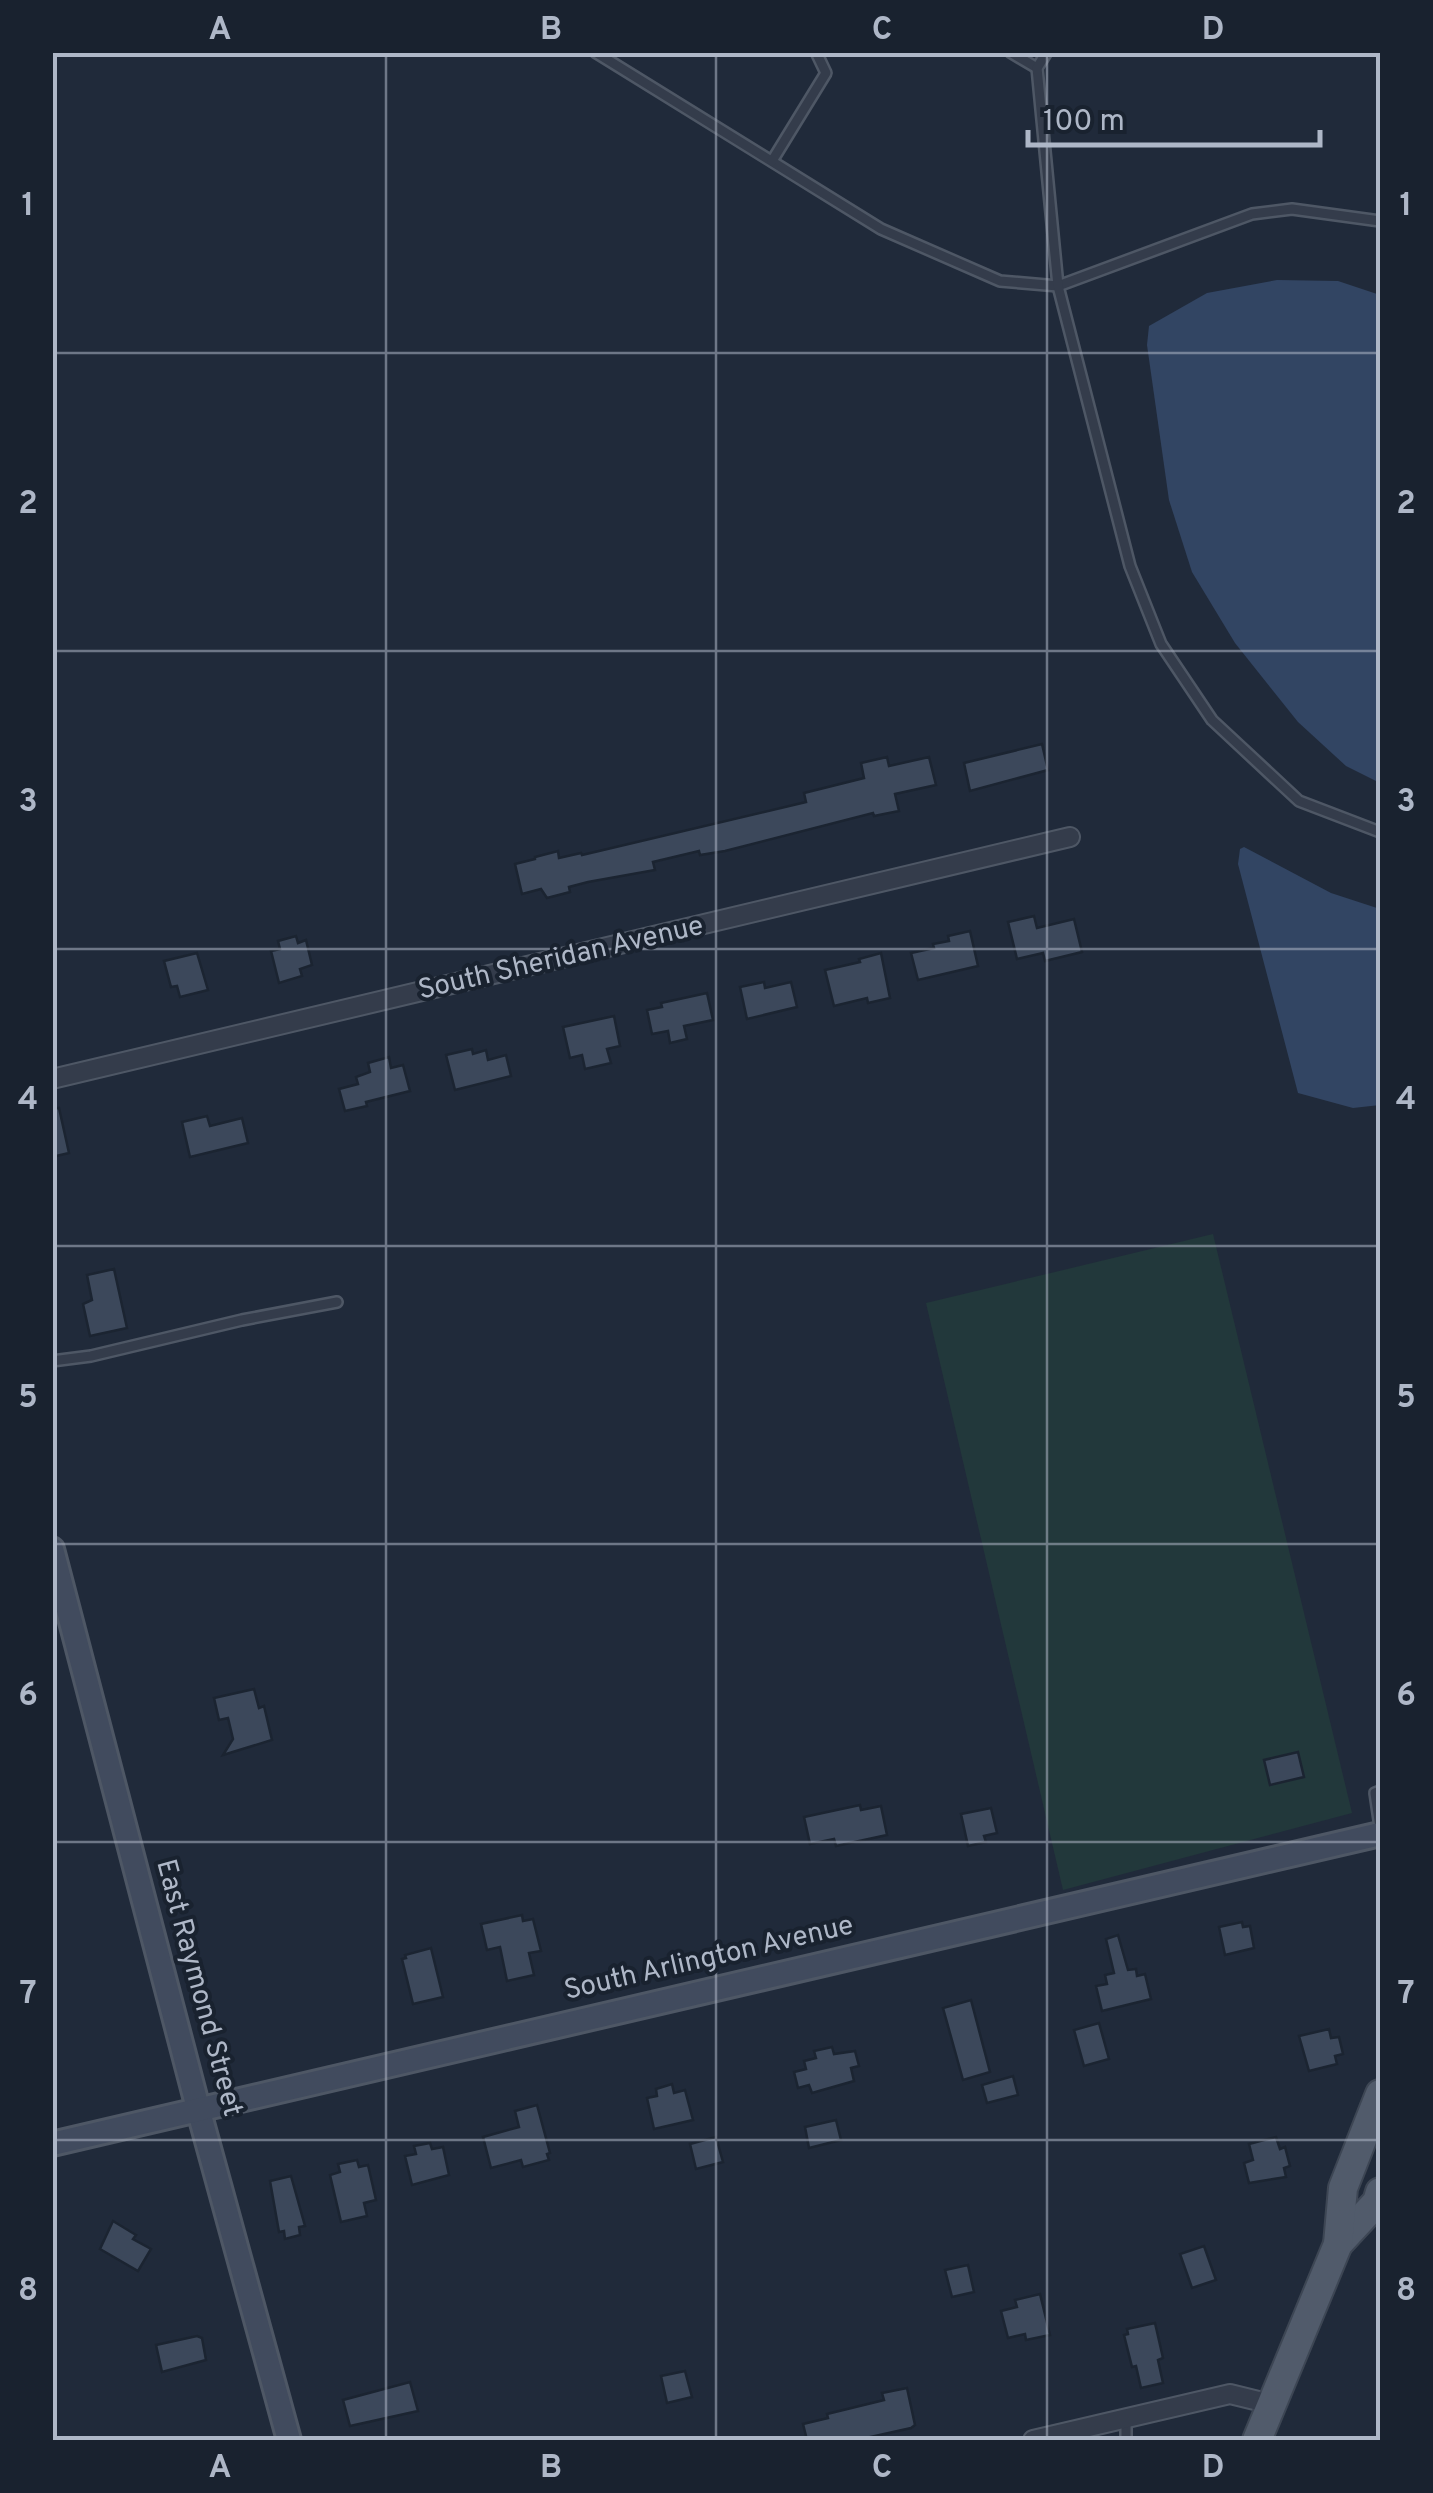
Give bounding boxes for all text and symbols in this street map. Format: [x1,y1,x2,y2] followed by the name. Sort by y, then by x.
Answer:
[209,11,231,51] text: A
[540,11,562,51] text: B
[872,11,892,51] text: C
[1202,11,1224,51] text: D
[1028,85,1320,147] scale bar
[1043,104,1125,141] text: 100 m
[22,187,34,227] text: 1
[1400,187,1412,227] text: 1
[18,485,38,525] text: 2
[1396,485,1416,525] text: 2
[18,783,38,823] text: 3
[1396,783,1416,823] text: 3
[415,909,707,1009] street label: South Sheridan Avenue
[18,1081,38,1121] text: 4
[1396,1081,1416,1121] text: 4
[18,1379,38,1419] text: 5
[1396,1379,1416,1419] text: 5
[18,1677,38,1717] text: 6
[1396,1677,1416,1717] text: 6
[146,1856,250,2120] street label: East Raymond Street
[561,1908,857,2010] street label: South Arlington Avenue
[19,1975,37,2015] text: 7
[1397,1975,1415,2015] text: 7
[18,2272,38,2312] text: 8
[1396,2272,1416,2312] text: 8
[209,2449,231,2489] text: A
[540,2449,562,2489] text: B
[872,2449,892,2489] text: C
[1202,2449,1224,2489] text: D

